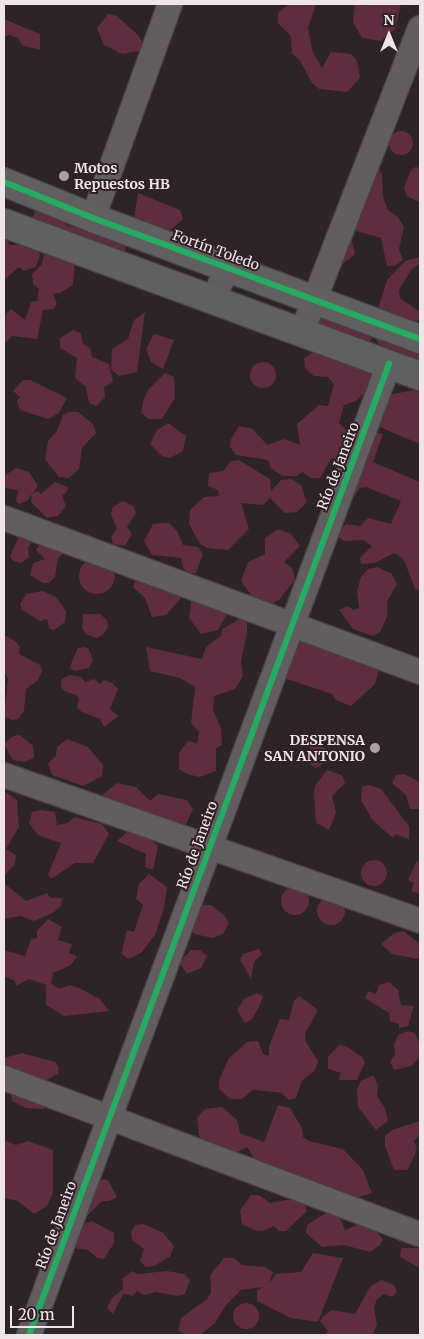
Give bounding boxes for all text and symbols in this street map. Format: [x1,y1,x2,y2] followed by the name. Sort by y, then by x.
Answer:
[364,10,414,60] north arrow
[383,11,395,29] text: N
[74,160,170,192] place label: Motos Repuestos HB
[58,170,70,182] marker: Motos Repuestos HB
[170,227,262,273] street label: Fortín Toledo
[314,420,362,512] street label: Río de Janeiro
[264,732,365,764] place label: DESPENSA SAN ANTONIO
[369,742,381,754] marker: DESPENSA SAN ANTONIO
[173,799,221,891] street label: Río de Janeiro
[32,1179,80,1271] street label: Río de Janeiro
[12,1296,76,1328] scale bar
[18,1305,55,1324] text: 20 m

